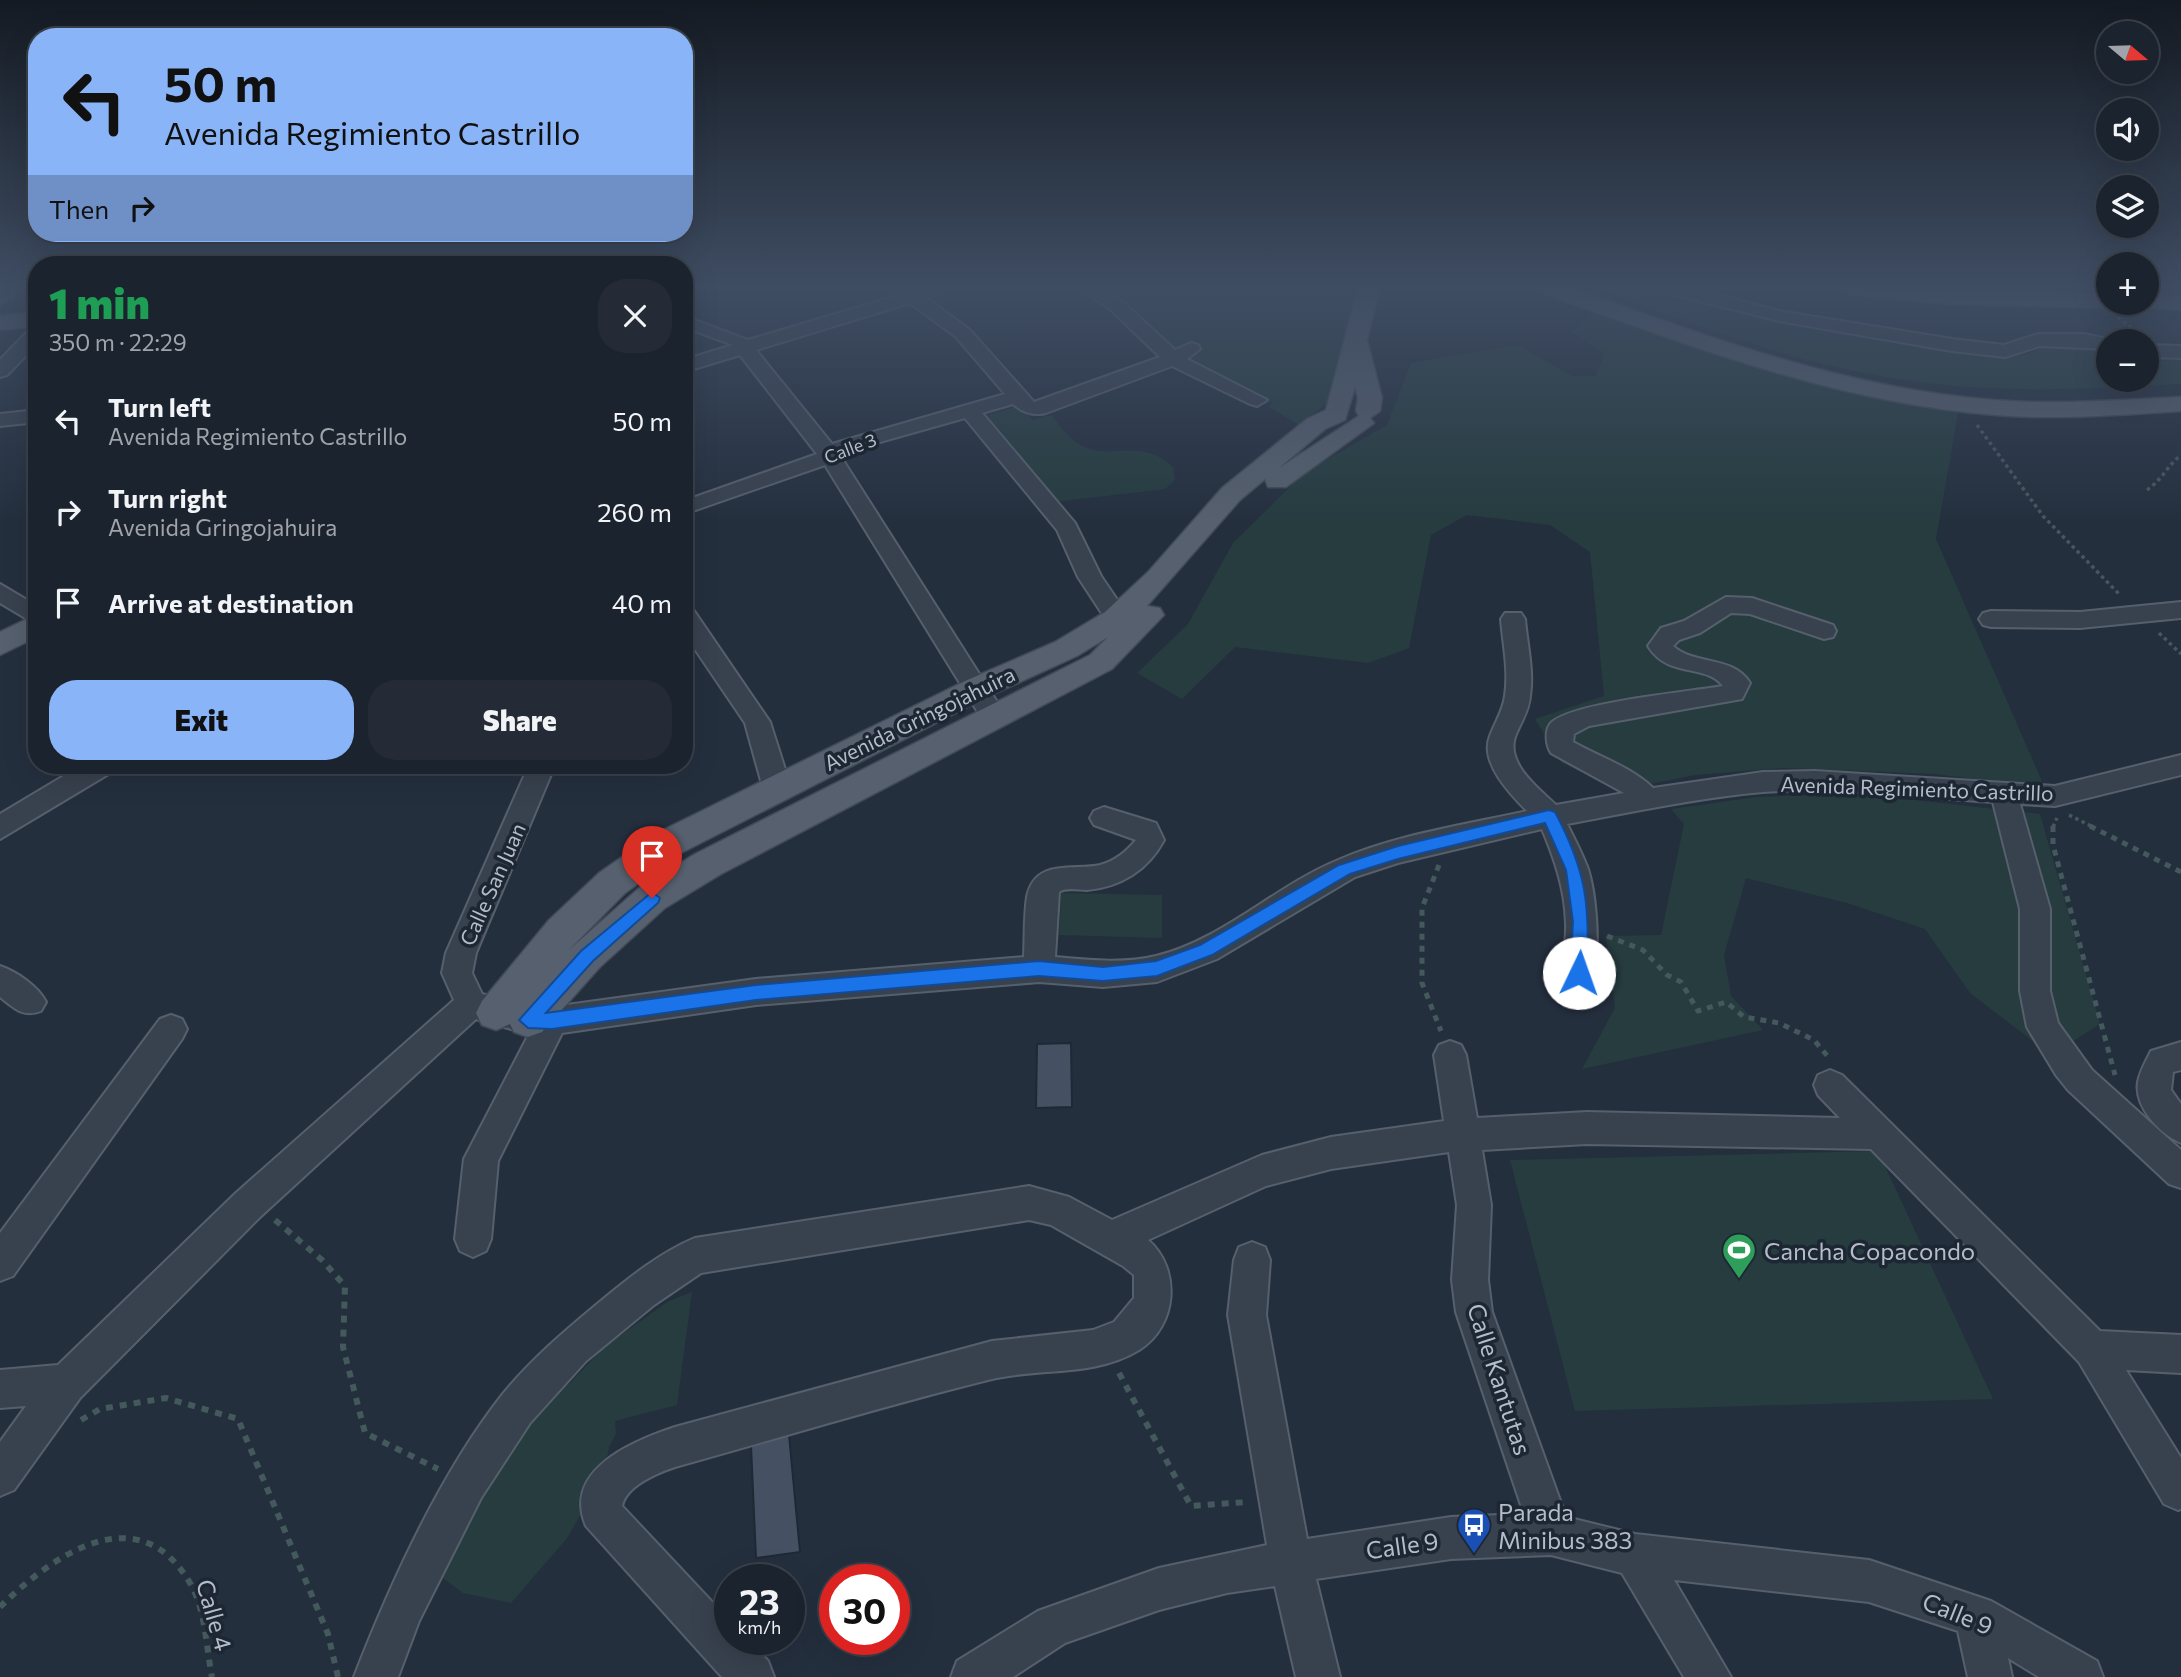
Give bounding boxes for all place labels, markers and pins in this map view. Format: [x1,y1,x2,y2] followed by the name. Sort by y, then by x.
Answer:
[622,826,682,898] pin
[1720,1231,1758,1280] sports icon: Cancha Copacondo
[1764,1236,1975,1265] place label: Cancha Copacondo
[1498,1497,1632,1554] place label: Parada Minibus 383
[1455,1506,1493,1555] bus stop icon: Parada Minibus 383

